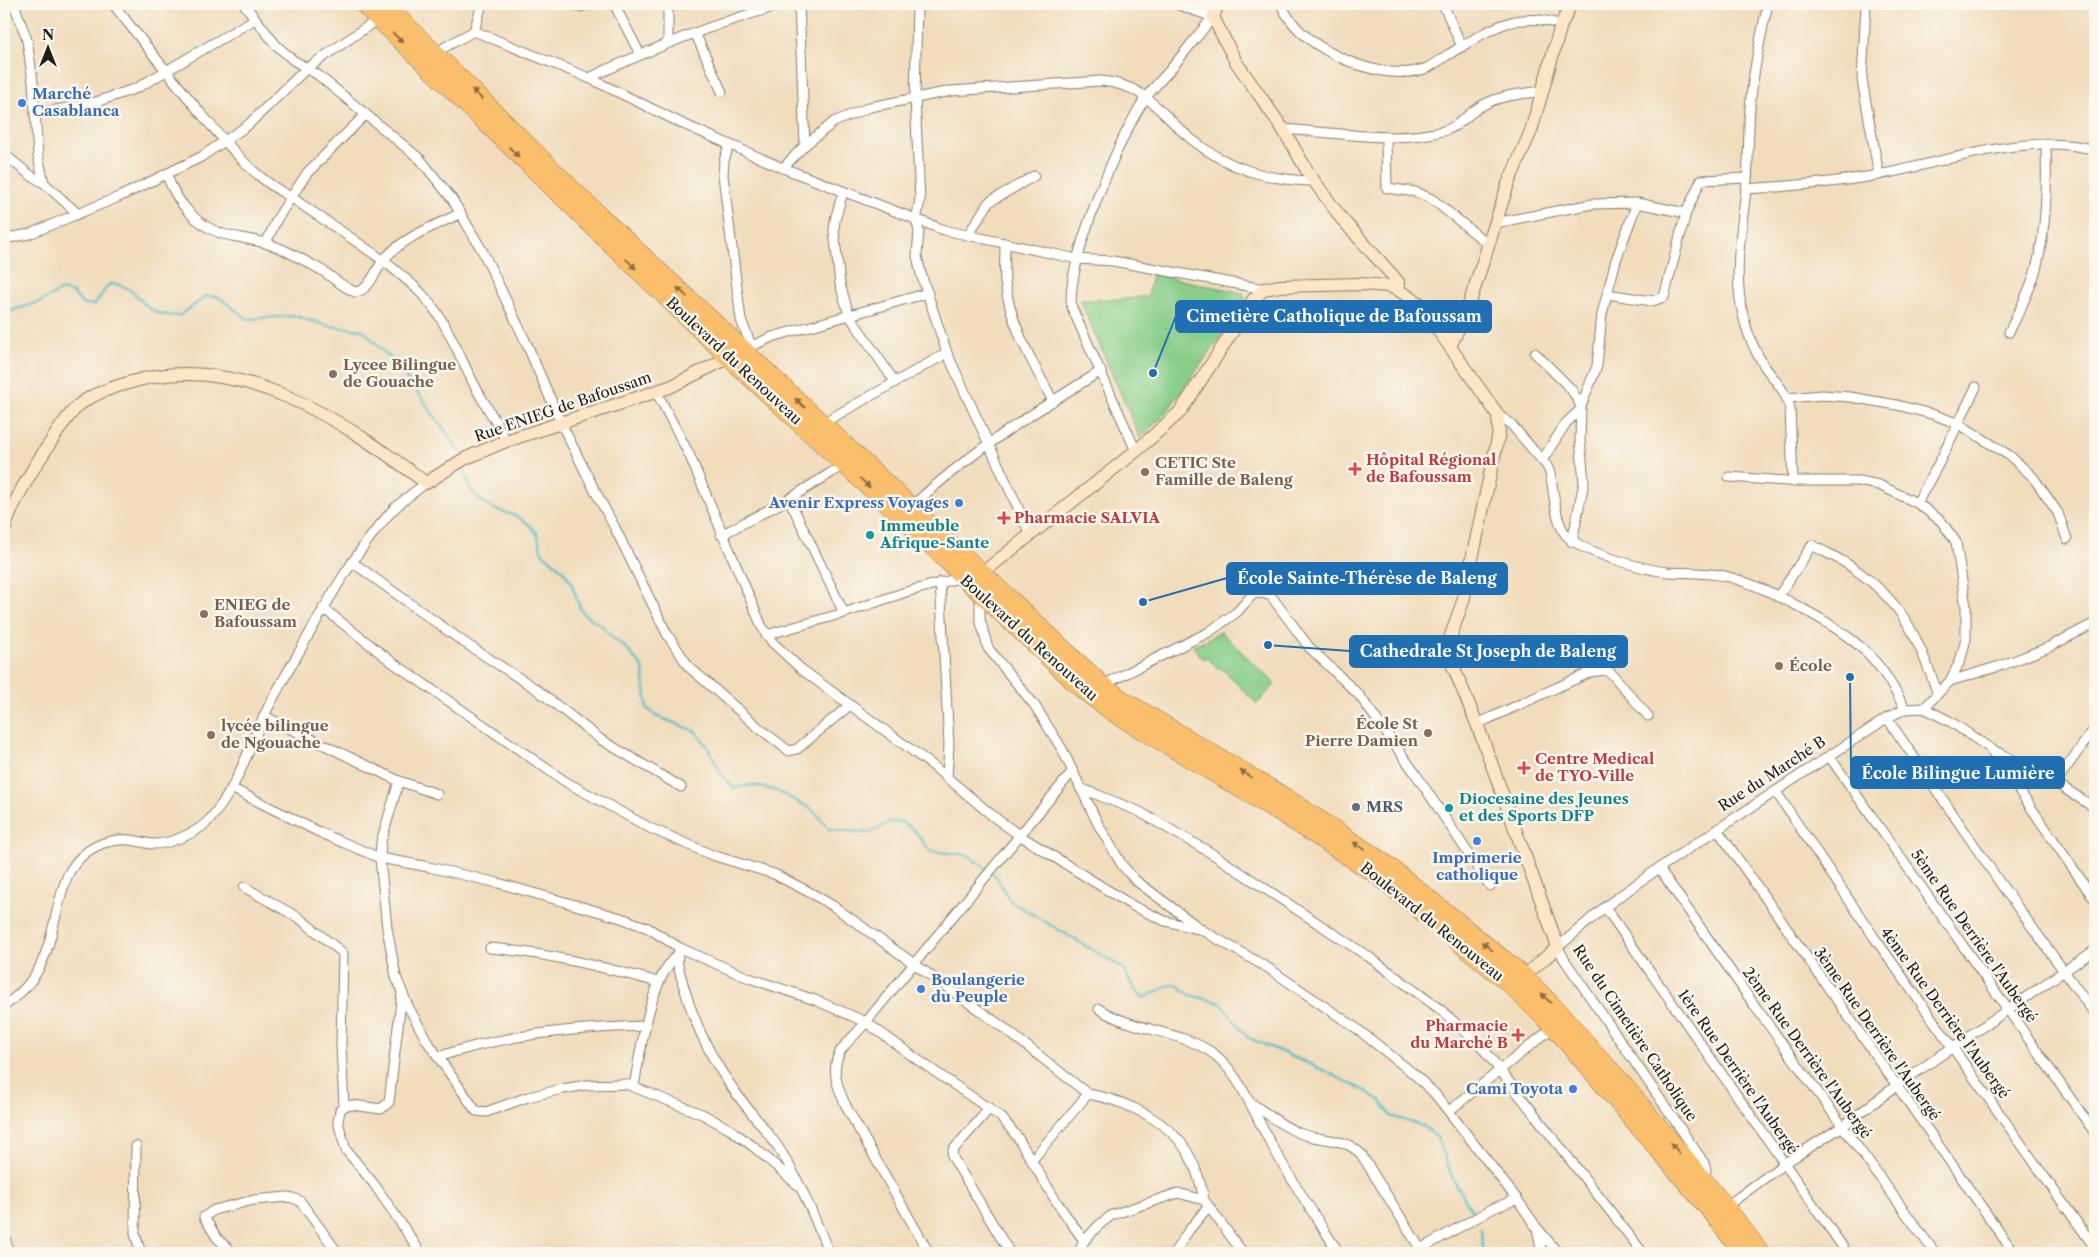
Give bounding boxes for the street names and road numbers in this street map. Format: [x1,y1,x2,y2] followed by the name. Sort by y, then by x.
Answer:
[662,293,806,429] street label: Boulevard du Renouveau
[472,367,654,446] street label: Rue ENIEG de Bafoussam
[956,571,1102,705] street label: Boulevard du Renouveau
[1714,732,1829,815] street label: Rue du Marché B
[1907,845,2042,1026] street label: 5ème Rue Derrière l'Aubergé
[1357,858,1508,985] street label: Boulevard du Renouveau
[1877,923,2014,1102] street label: 4ème Rue Derrière l'Aubergé
[1569,941,1702,1125] street label: Rue du Cimetière Catholique
[1810,943,1945,1124] street label: 3ème Rue Derrière l'Aubergé
[1739,963,1876,1142] street label: 2ème Rue Derrière l'Aubergé
[1674,985,1803,1158] street label: 1ère Rue Derrière l'Aubergé

